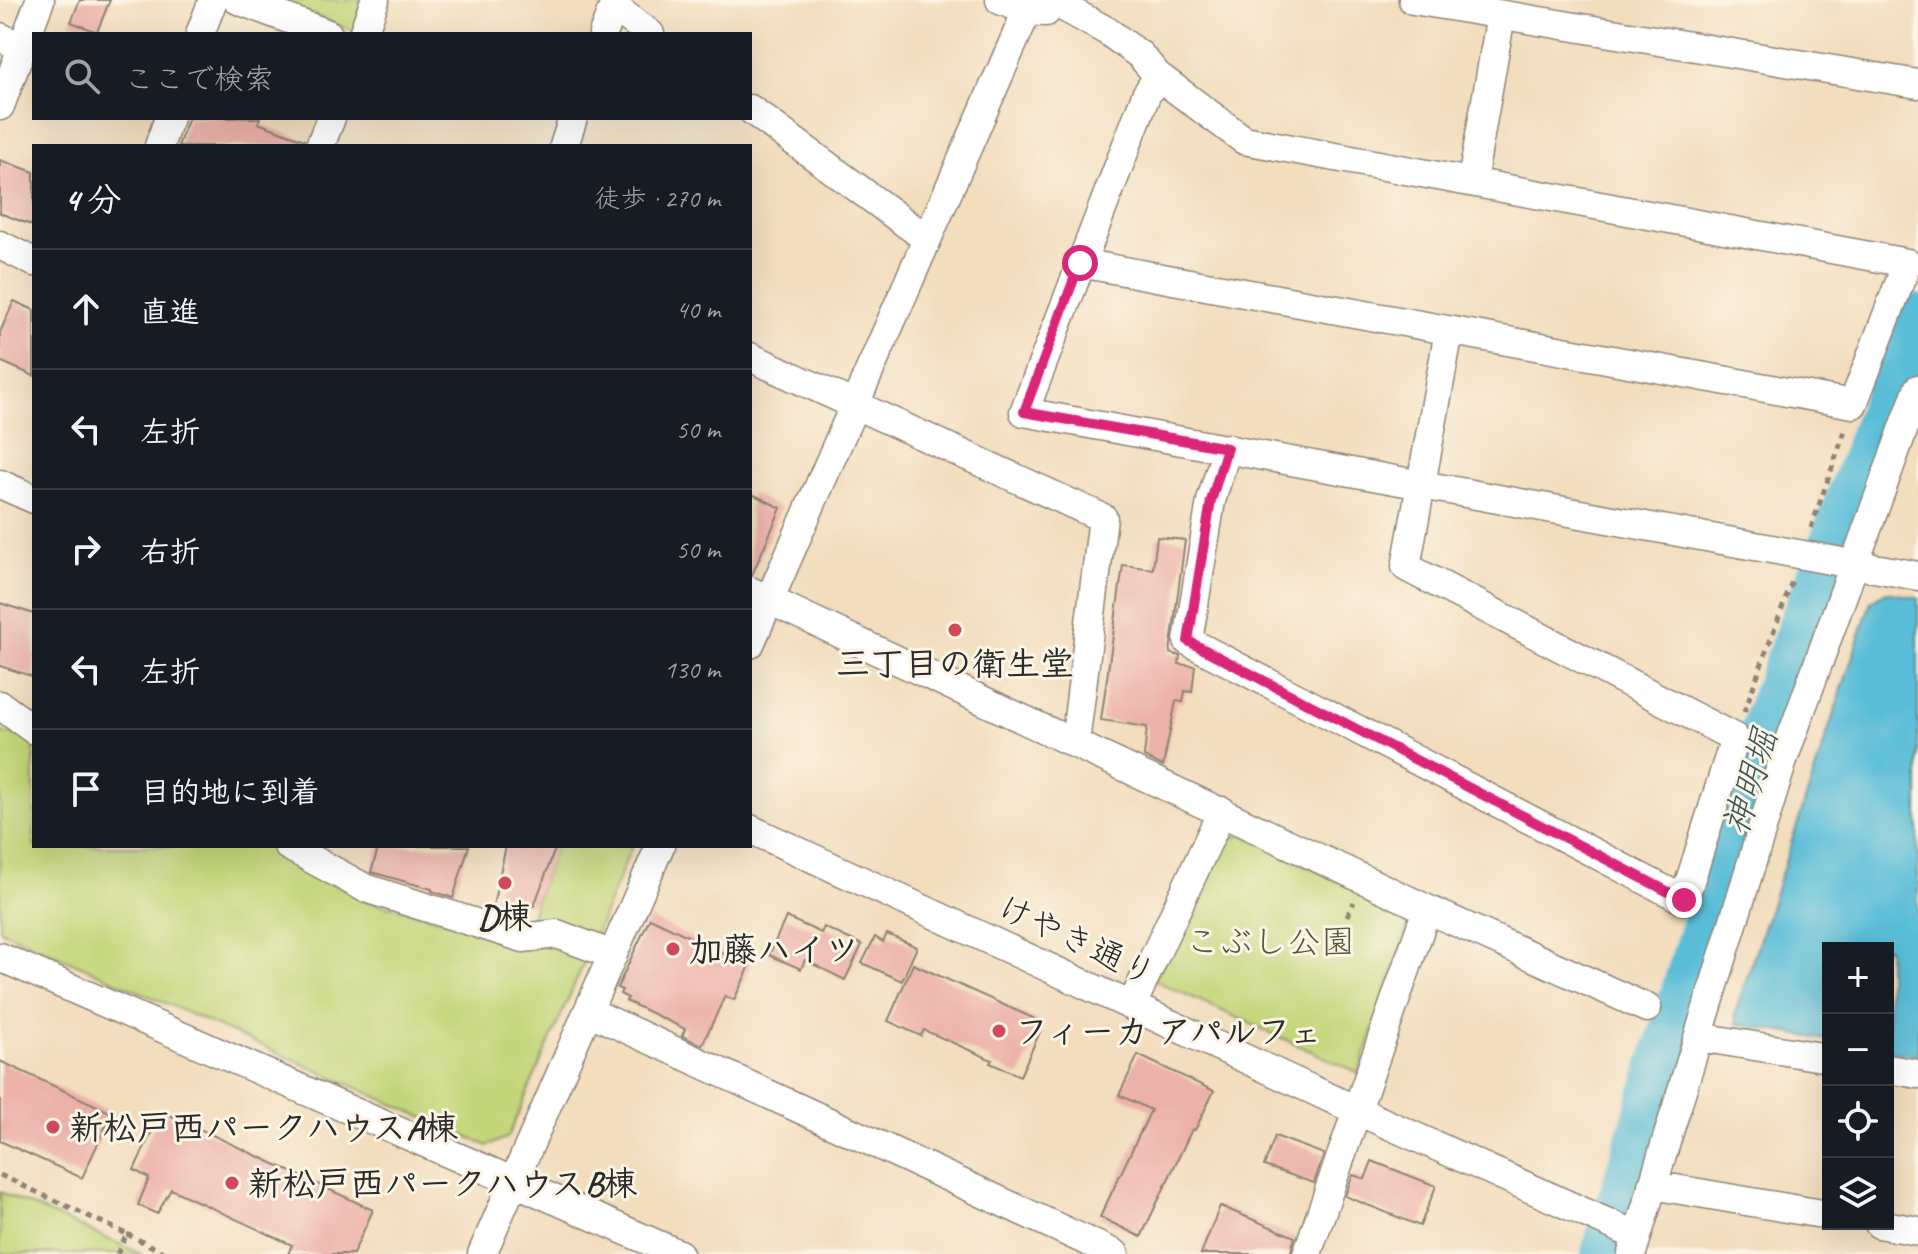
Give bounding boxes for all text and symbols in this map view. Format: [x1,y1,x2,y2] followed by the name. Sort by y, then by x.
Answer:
[32,32,752,120] search box
[60,54,104,98] icon: search
[124,60,274,98] text: ここで検索
[64,178,122,221] text: 4 分
[595,182,720,215] text: 徒歩 · 270 m
[1062,245,1098,281] route start
[64,287,108,331] icon: ahead
[140,293,200,331] text: 直進
[676,293,720,326] text: 40 m
[64,407,108,451] icon: left
[140,413,200,451] text: 左折
[676,413,720,446] text: 50 m
[64,527,108,571] icon: right
[140,533,200,571] text: 右折
[676,533,720,566] text: 50 m
[946,621,964,639] marker: 三丁目の衛生堂
[836,642,1074,685] place label: 三丁目の衛生堂
[64,647,108,691] icon: left
[140,653,200,691] text: 左折
[664,653,720,686] text: 130 m
[1712,722,1788,840] water label: 神明堀
[64,767,108,811] icon: arrive
[140,773,320,811] text: 目的地に到着
[496,874,514,892] marker: D棟
[1666,882,1702,918] route end
[991,885,1163,995] street label: けやき通り
[478,895,532,938] place label: D棟
[1185,920,1355,963] park label: こぶし公園
[689,928,859,971] place label: 加藤ハイツ
[664,940,682,958] marker: 加藤ハイツ
[1822,942,1894,1230] map controls
[1822,942,1894,1014] button: +
[1015,1010,1322,1053] place label: フィーカ アパルフェ
[1822,1014,1894,1086] button: −
[990,1022,1008,1040] marker: フィーカ アパルフェ
[1822,1086,1894,1158] button: locate
[69,1106,458,1149] place label: 新松戸西パークハウスA棟
[44,1118,62,1136] marker: 新松戸西パークハウスA棟
[1822,1158,1894,1230] button: layers
[248,1162,637,1205] place label: 新松戸西パークハウスB棟
[223,1174,241,1192] marker: 新松戸西パークハウスB棟

